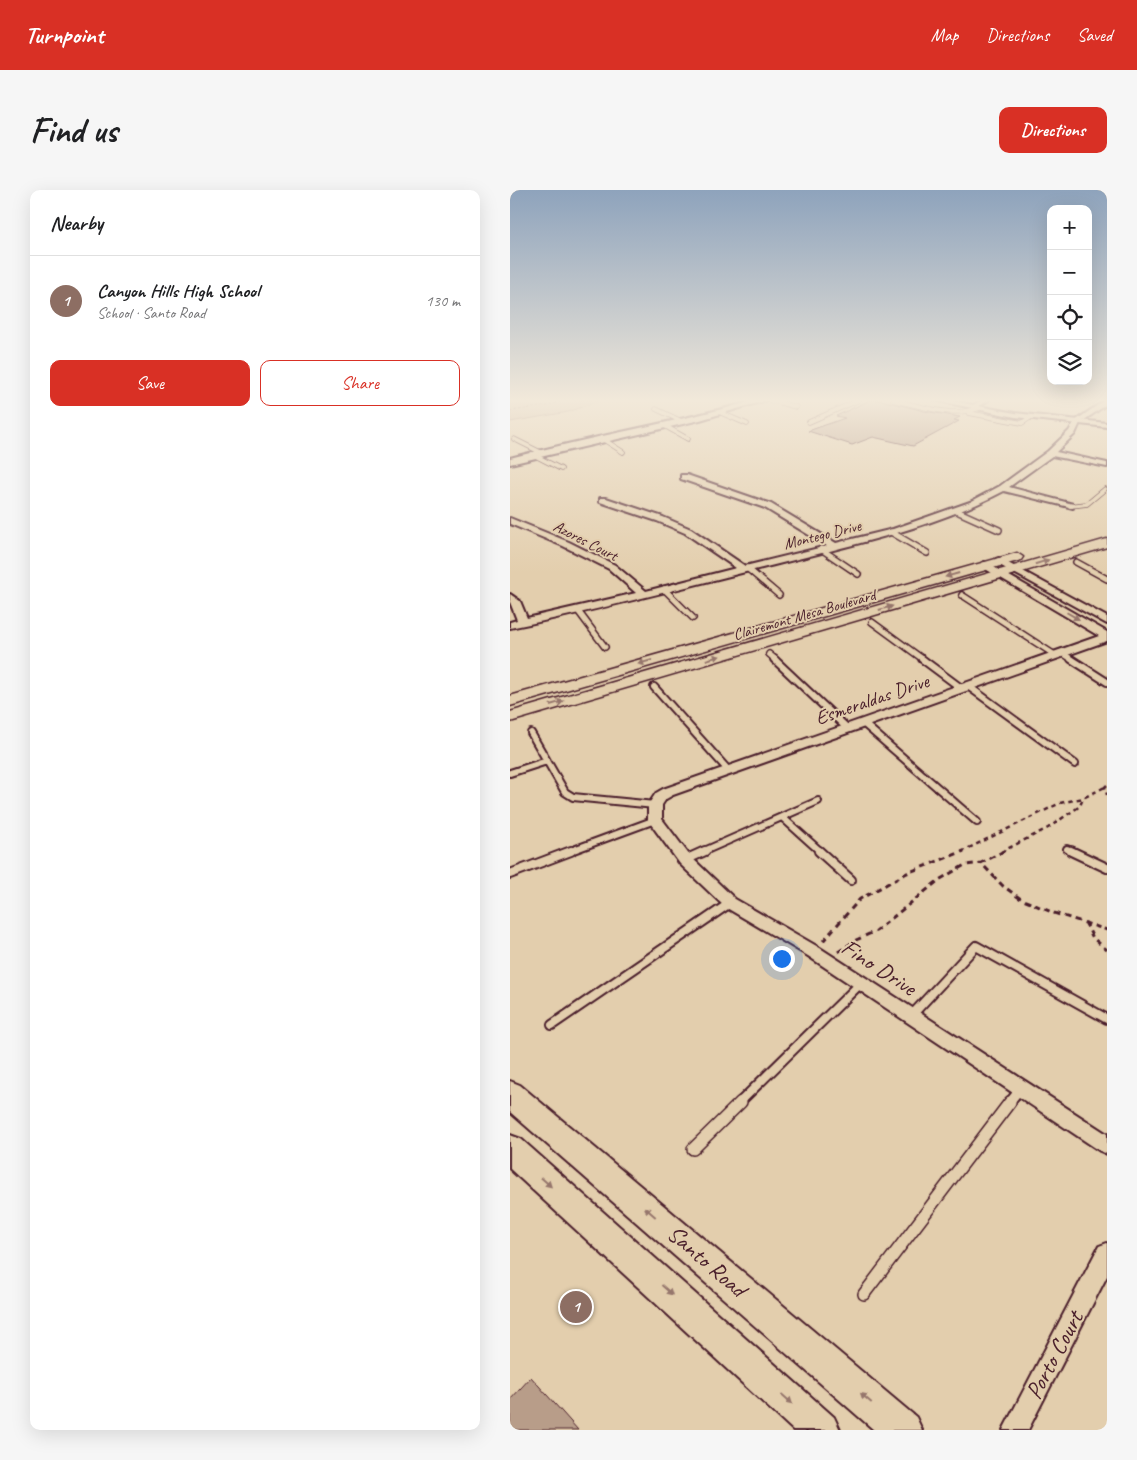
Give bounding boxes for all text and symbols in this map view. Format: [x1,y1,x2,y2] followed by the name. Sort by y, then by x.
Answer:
[25,20,104,50] text: Turnpoint
[931,24,958,46] text: Map
[986,24,1049,46] text: Directions
[1077,24,1112,46] text: Saved
[999,107,1107,153] button: Directions
[30,108,117,153] text: Find us
[1047,205,1092,385] map controls
[1047,205,1092,250] button: +
[50,210,103,236] text: Nearby
[1047,250,1092,295] button: −
[97,279,259,303] text: Canyon Hills High School
[62,291,70,311] text: 1
[426,291,460,311] text: 130 m
[1047,295,1092,340] button: locate
[97,303,206,323] text: School · Santo Road
[1047,340,1092,385] button: layers
[50,360,250,406] button: Save
[260,360,460,406] button: Share
[782,515,865,554] street label: Montego Drive
[550,516,623,566] street label: Azores Court
[1034,558,1049,566] one-way arrow
[945,571,960,579] one-way arrow
[731,584,880,645] street label: Clairemont Mesa Boulevard
[878,604,893,612] one-way arrow
[1065,612,1080,620] one-way arrow
[705,654,720,662] one-way arrow
[637,659,652,667] one-way arrow
[812,668,934,731] street label: Esmeraldas Drive
[549,699,564,707] one-way arrow
[836,932,924,1004] street label: Fino Drive
[769,946,795,972] your location
[540,1176,553,1187] one-way arrow
[644,1207,656,1218] one-way arrow
[661,1218,755,1306] street label: Santo Road
[660,1285,673,1296] one-way arrow
[560,1288,592,1326] pin: 1
[1018,1304,1091,1404] street label: Porto Court
[860,1392,872,1404] one-way arrow
[781,1393,793,1405] one-way arrow

